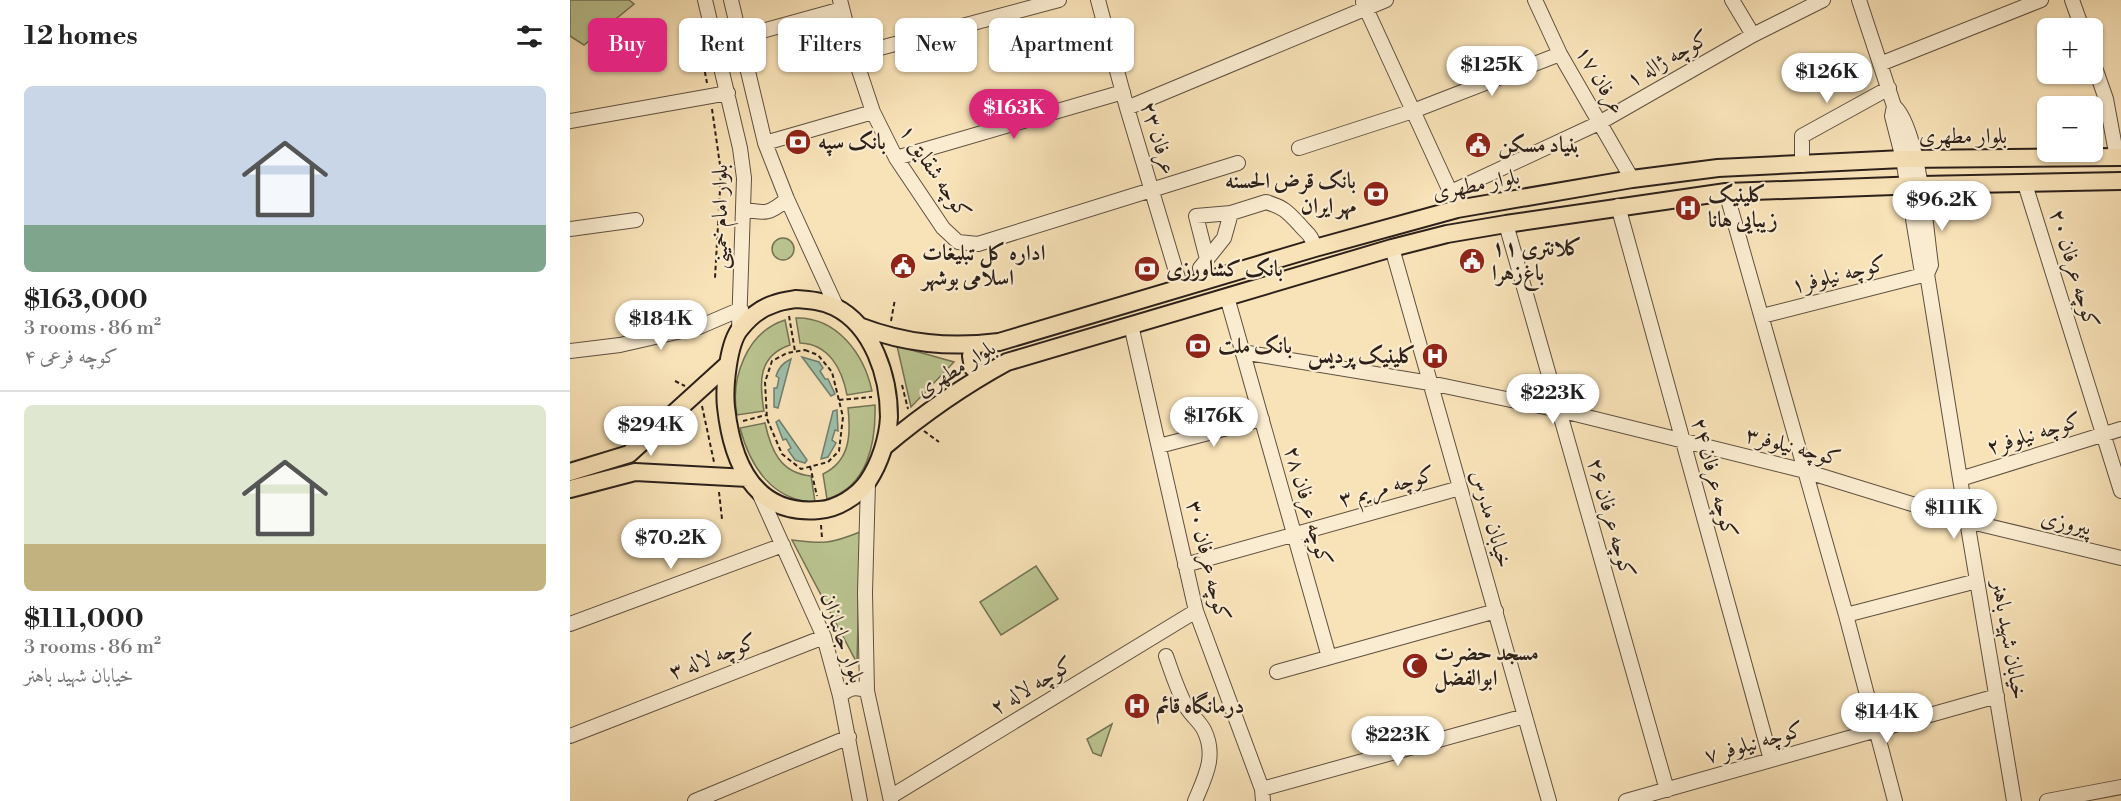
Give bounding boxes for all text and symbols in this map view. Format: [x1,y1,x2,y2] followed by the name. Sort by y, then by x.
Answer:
[588,18,667,72] chip: Buy
[679,18,766,72] chip: Rent
[778,18,883,72] chip: Filters
[895,18,977,72] chip: New
[989,18,1134,72] chip: Apartment
[2037,18,2103,162] map controls
[2037,18,2103,84] button: +
[24,20,138,52] text: 12 homes
[513,20,546,53] icon: filters
[1622,24,1715,94] street label: کوچه ژاله ۱
[1569,41,1631,120] street label: عرفان ۱۷
[1450,46,1534,97] pin: $125K
[1461,53,1524,78] text: $125K
[1785,53,1869,104] pin: $126K
[1795,60,1859,85] text: $126K
[972,89,1056,140] pin: $163K
[983,96,1045,121] text: $163K
[2037,96,2103,162] button: −
[1133,98,1182,178] street label: عرفان ۲۳
[892,119,977,225] street label: کوچه شقایق ۱
[1919,123,2007,150] street label: بلوار مطهری
[231,125,339,233] icon: home
[783,127,813,157] bank icon: بانک سپه
[818,129,886,157] place label: بانک سپه
[1463,130,1493,160] public building icon: بنیاد مسکن
[1498,132,1580,159] place label: بنیاد مسکن
[1430,163,1522,207] street label: بلوار مطهری
[707,164,739,270] street label: بلوار امام خمینی
[1225,168,1357,221] place label: بانک قرض الحسنه مهر ایران
[1361,179,1391,209] bank icon: بانک قرض الحسنه مهر ایران
[1893,181,1991,232] pin: $96.2K
[1708,182,1778,235] place label: کلینیک زیبایی هانا
[1906,188,1978,213] text: $96.2K
[1673,193,1703,223] hospital icon: کلینیک زیبایی هانا
[2042,206,2105,332] street label: کوچه عرفان ۲۰
[1492,235,1582,291] place label: کلانتری ۱۱ باغ‌زهرا
[920,240,1045,292] place label: اداره کل تبلیغات اسلامی بوشهر
[1457,246,1487,276] public building icon: کلانتری ۱۱ باغ‌زهرا
[1788,250,1890,301] street label: کوچه نیلوفر۱
[888,251,918,281] public building icon: اداره کل تبلیغات اسلامی بوشهر
[1132,254,1162,284] bank icon: بانک کشاورزی
[1166,256,1283,283] place label: بانک کشاورزی
[24,284,148,316] text: $163,000
[619,300,703,351] pin: $184K
[629,307,693,332] text: $184K
[24,316,161,341] text: 3 rooms · 86 m²
[1183,331,1213,361] bank icon: بانک ملت
[1218,333,1292,360] place label: بانک ملت
[911,335,1001,403] street label: بلوار مطهری
[1420,341,1450,371] hospital icon: کلینیک پردیس
[1308,343,1416,370] place label: کلینیک پردیس
[24,345,118,370] text: کوچه فرعی ۴
[1511,374,1595,425] pin: $223K
[1520,381,1586,406] text: $223K
[1172,397,1256,448] pin: $176K
[1184,404,1244,429] text: $176K
[609,406,693,457] pin: $294K
[1983,407,2085,462] street label: کوچه نیلوفر۲
[618,413,684,438] text: $294K
[1684,415,1743,541] street label: کوچه عرفان ۲۴
[1742,421,1844,474] street label: کوچه نیلوفر۳
[1277,443,1338,569] street label: کوچه عرفان ۲۸
[231,444,339,552] icon: home
[1580,455,1641,581] street label: کوچه عرفان ۲۶
[1336,460,1440,518] street label: کوچه مریم ۳
[1464,467,1518,571] street label: خیابان مدرس
[1912,489,1996,540] pin: $111K
[1925,496,1983,521] text: $111K
[1179,498,1236,624] street label: کوچه عرفان ۳۰
[2038,504,2095,544] street label: پیروزی
[622,519,720,570] pin: $70.2K
[635,526,707,551] text: $70.2K
[1985,576,2033,702] street label: خیابان شهید باهنر
[814,589,870,687] street label: بلوار جانبازان
[24,603,144,635] text: $111,000
[665,628,761,687] street label: کوچه لاله ۳
[24,635,161,660] text: 3 rooms · 86 m²
[1434,640,1539,693] place label: مسجد حضرت ابوالفضل
[986,651,1079,722] street label: کوچه لاله ۲
[1400,651,1430,681] mosque icon: مسجد حضرت ابوالفضل
[24,664,133,689] text: خیابان شهید باهنر
[1122,691,1152,721] hospital icon: درمانگاه قائم
[1156,691,1244,725] place label: درمانگاه قائم
[1845,693,1929,744] pin: $144K
[1855,700,1919,725] text: $144K
[1356,716,1440,767] pin: $223K
[1701,716,1807,771] street label: کوچه نیلوفر ۷
[1365,723,1431,748] text: $223K

